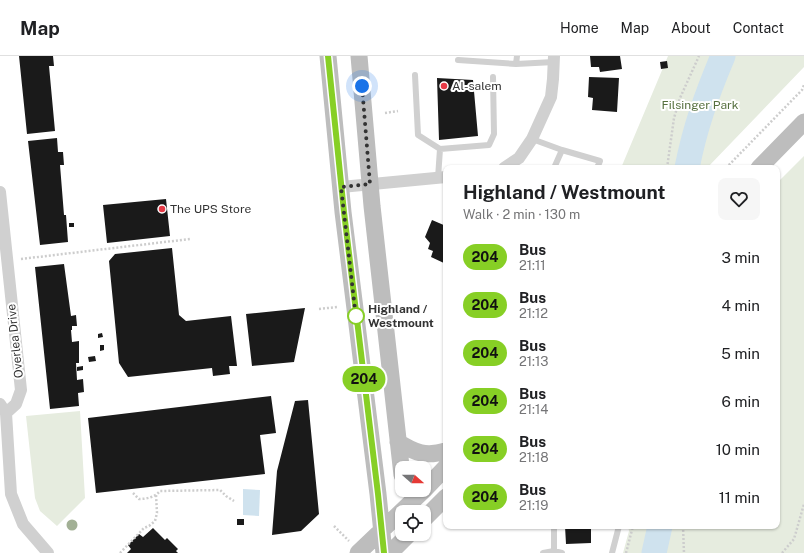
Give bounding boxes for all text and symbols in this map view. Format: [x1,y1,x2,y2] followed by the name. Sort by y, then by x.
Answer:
[20,17,60,39] text: Map
[560,20,599,36] text: Home
[621,20,649,36] text: Map
[671,20,711,36] text: About
[733,20,784,36] text: Contact
[352,76,372,96] your location
[452,79,502,93] place label: Al-salem
[439,81,449,91] marker: Al-salem
[662,98,739,112] park label: Filsinger Park
[718,178,760,220] button: heart
[463,181,665,203] text: Highland / Westmount
[170,202,252,216] place label: The UPS Store
[157,204,167,214] marker: The UPS Store
[463,207,580,222] text: Walk · 2 min · 130 m
[519,241,546,258] text: Bus
[471,249,499,265] text: 204
[721,249,760,266] text: 3 min
[519,258,546,273] text: 21:11
[519,289,546,306] text: Bus
[471,297,499,313] text: 204
[721,297,760,314] text: 4 min
[368,302,434,330] place label: Highland / Westmount
[4,303,26,379] street label: Overlea Drive
[519,306,548,321] text: 21:12
[347,307,365,325] marker: Highland / Westmount
[519,337,546,354] text: Bus
[471,345,499,361] text: 204
[721,345,760,362] text: 5 min
[519,354,548,369] text: 21:13
[341,366,387,392] line badge: 204
[350,371,378,387] text: 204
[519,385,546,402] text: Bus
[471,393,499,409] text: 204
[722,393,760,410] text: 6 min
[519,402,548,417] text: 21:14
[519,433,546,450] text: Bus
[471,441,499,457] text: 204
[716,441,760,458] text: 10 min
[519,450,549,465] text: 21:18
[395,461,431,497] north arrow
[395,461,431,541] map controls
[519,481,546,498] text: Bus
[471,489,499,505] text: 204
[719,489,760,506] text: 11 min
[519,498,548,513] text: 21:19
[395,505,431,541] button: locate

